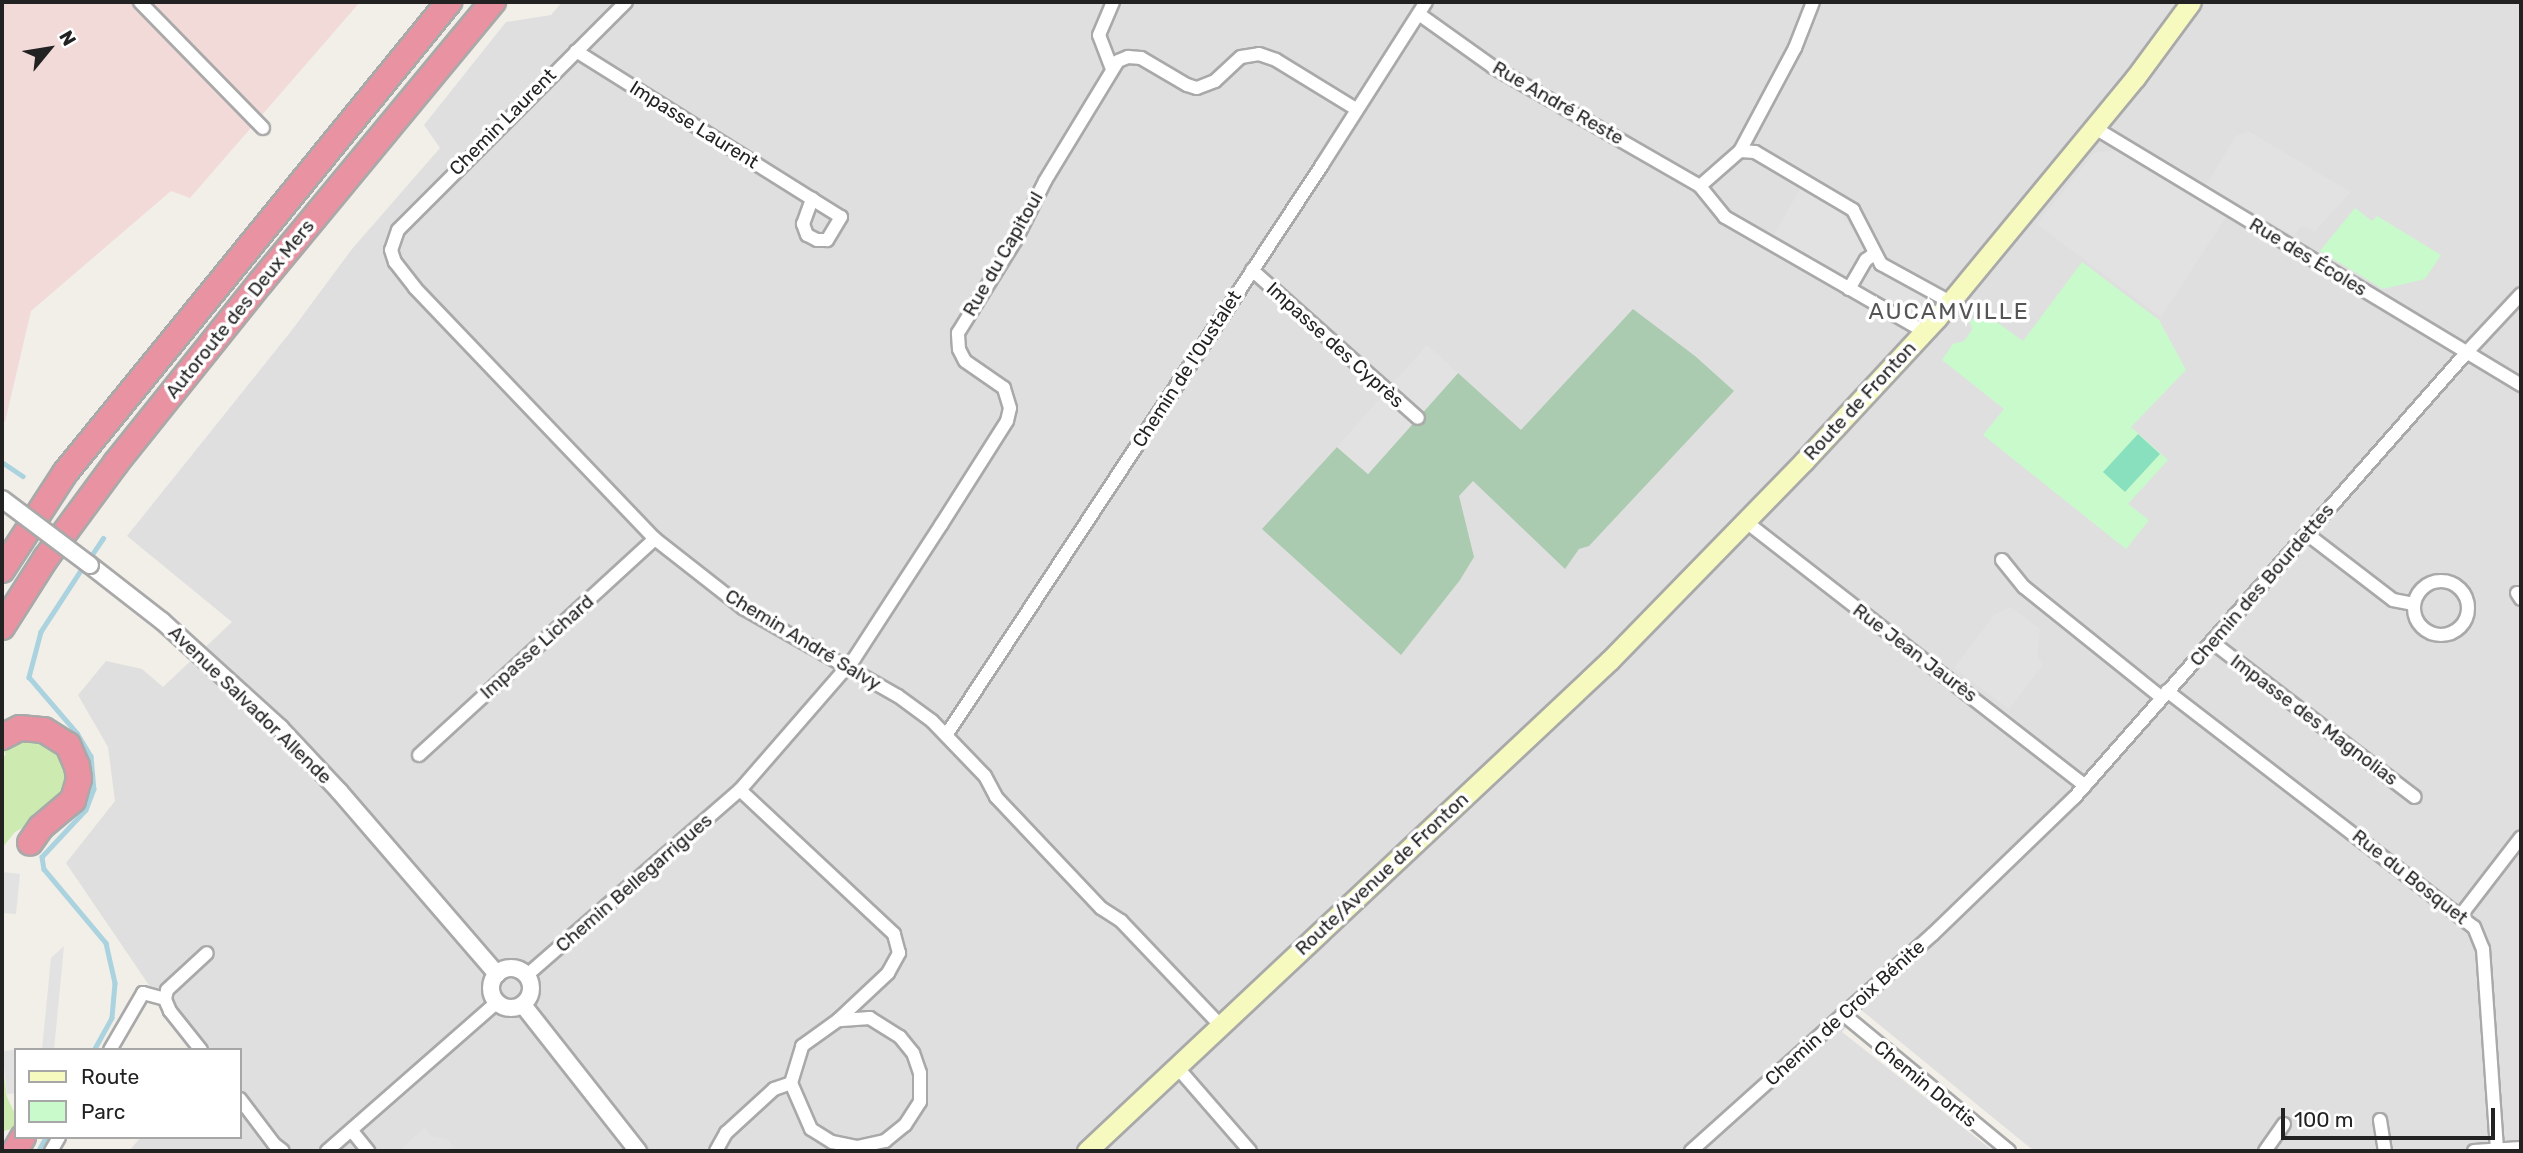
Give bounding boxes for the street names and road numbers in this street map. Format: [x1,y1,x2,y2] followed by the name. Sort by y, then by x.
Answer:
[1488,56,1628,150] street label: Rue André Reste
[445,64,561,180] street label: Chemin Laurent
[625,76,763,174] street label: Impasse Laurent
[958,188,1048,320] street label: Rue du Capitoul
[2245,213,2371,301] street label: Rue des Écoles
[161,215,319,403] street label: Autoroute des Deux Mers
[1262,277,1408,413] street label: Impasse des Cyprès
[1128,286,1246,452] street label: Chemin de l'Oustalet
[1799,337,1921,465] street label: Route de Fronton
[2185,499,2339,671] street label: Chemin des Bourdettes
[721,584,885,696] street label: Chemin André Salvy
[476,590,598,704] street label: Impasse Lichard
[1848,599,1982,707] street label: Rue Jean Jaurès
[163,621,337,789] street label: Avenue Salvador Allende
[2226,650,2402,790] street label: Impasse des Magnolias
[1291,788,1473,960] street label: Route/Avenue de Fronton
[551,809,717,957] street label: Chemin Bellegarrigues
[2348,825,2472,929] street label: Rue du Bosquet
[1761,935,1929,1091] street label: Chemin de Croix Bénite
[1869,1036,1981,1132] street label: Chemin Dortis

